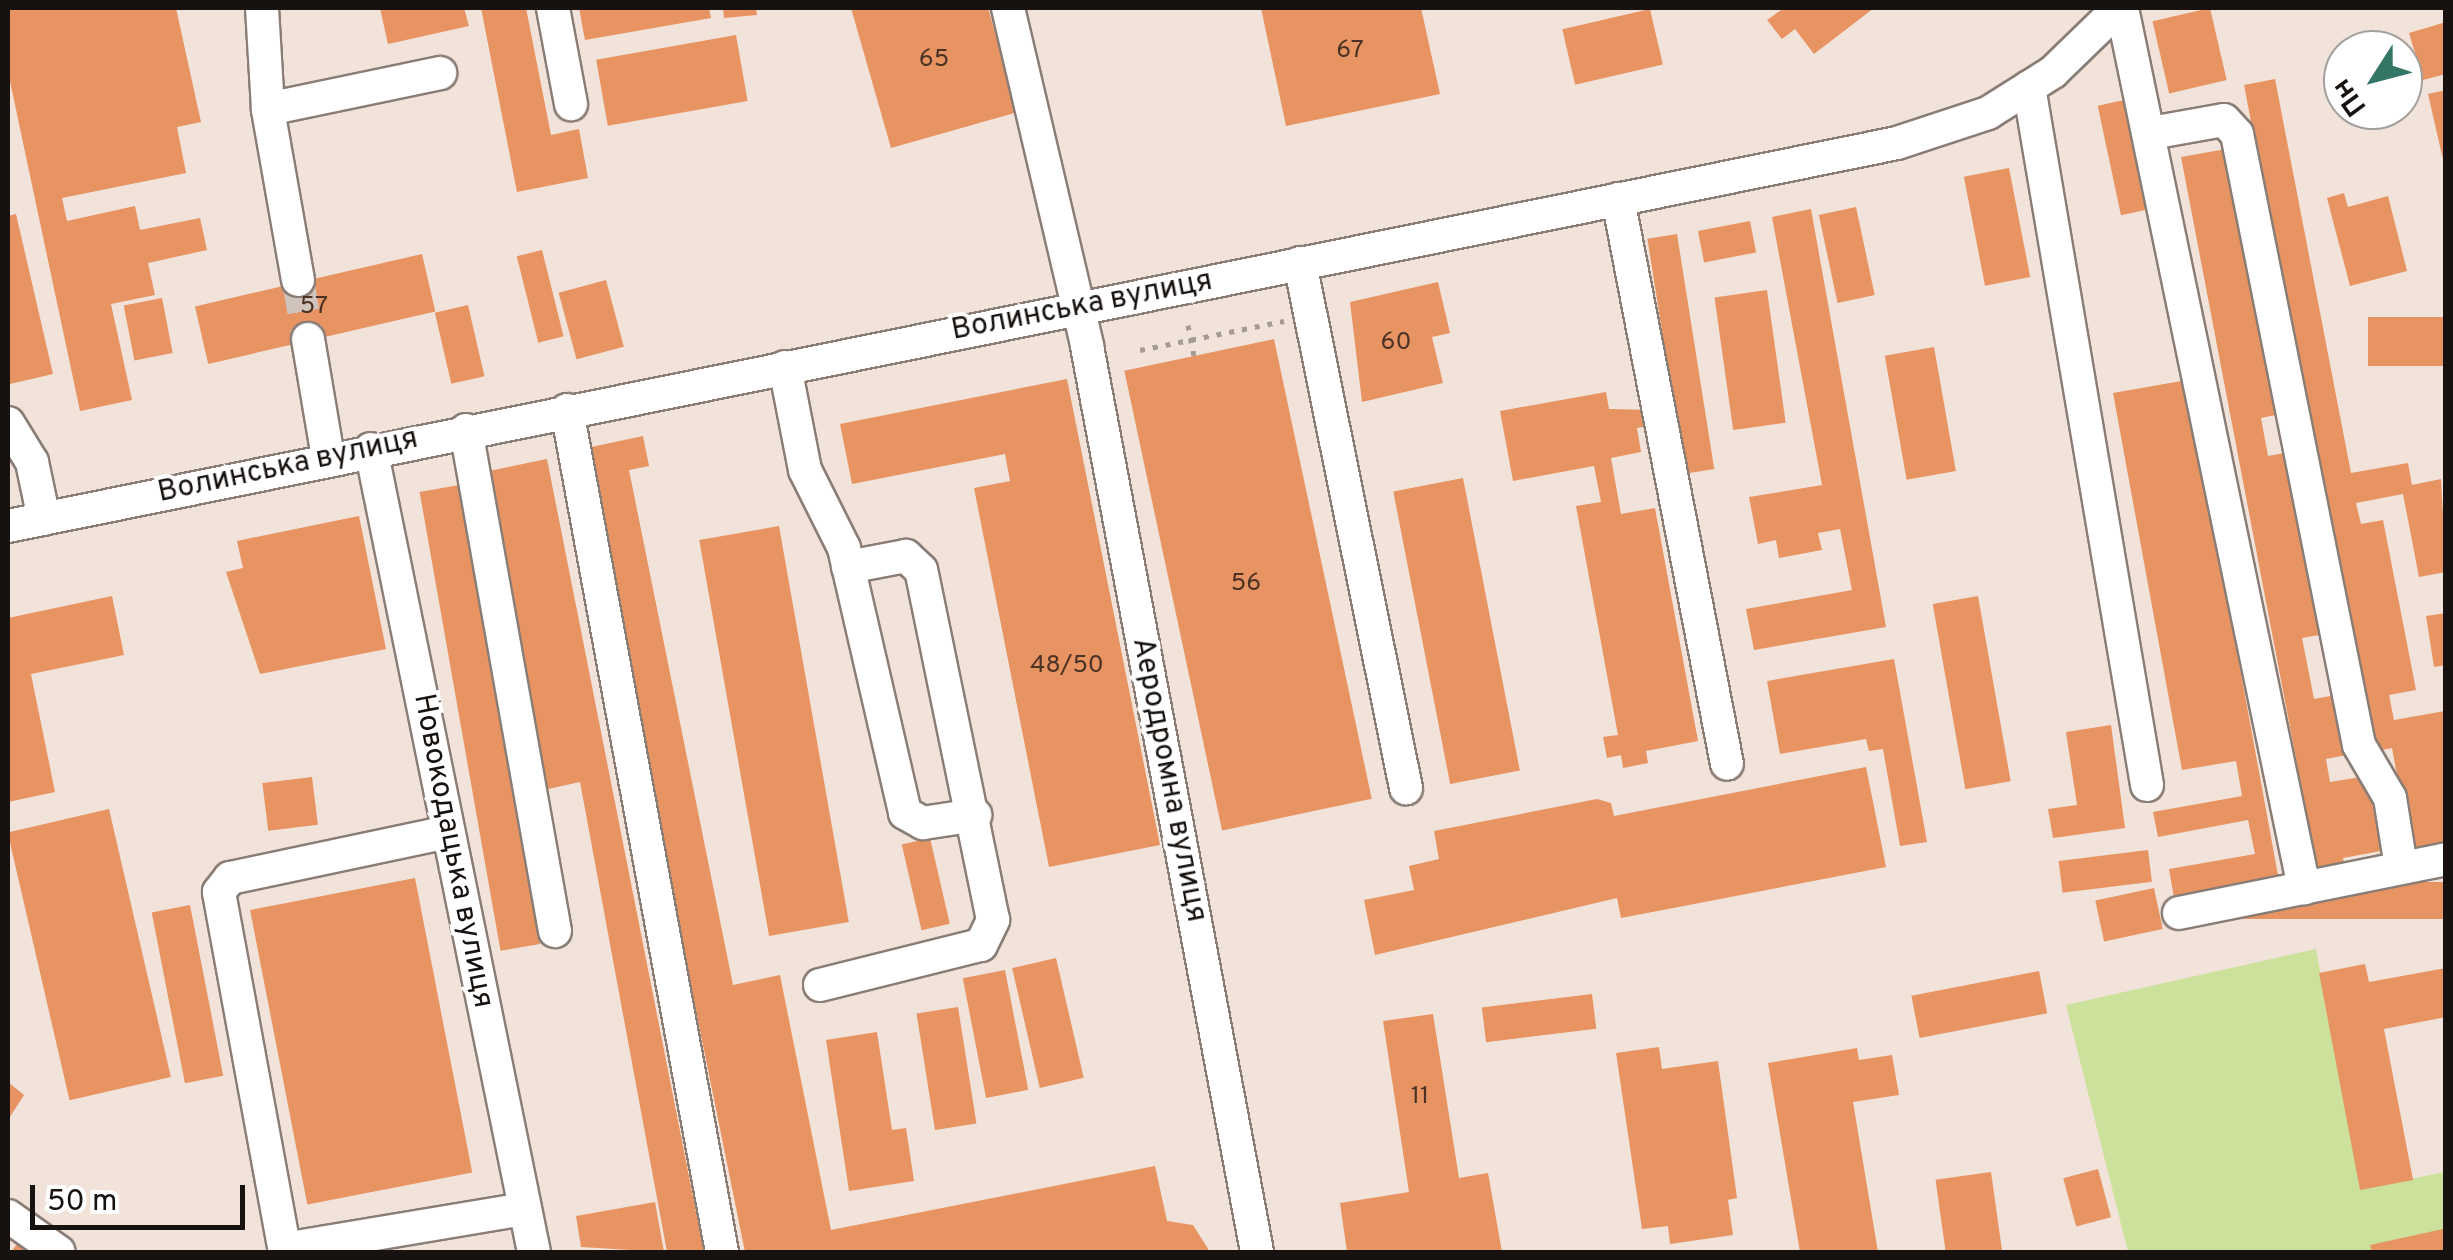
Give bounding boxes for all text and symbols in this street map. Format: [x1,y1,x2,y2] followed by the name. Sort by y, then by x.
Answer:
[2323,30,2423,130] north arrow
[1336,36,1364,66] house number: 67
[919,45,949,75] house number: 65
[2325,71,2376,122] text: Пн
[949,264,1215,350] street label: Волинська вулиця
[300,292,328,322] house number: 57
[1381,328,1411,358] house number: 60
[155,422,421,512] street label: Волинська вулиця
[1231,569,1261,599] house number: 56
[1123,635,1213,925] street label: Аеродромна вулиця
[1030,651,1104,681] house number: 48/50
[404,691,500,1011] street label: Новокодацька вулиця
[1411,1082,1429,1112] house number: 11
[35,1165,250,1227] scale bar
[47,1184,117,1221] text: 50 m

